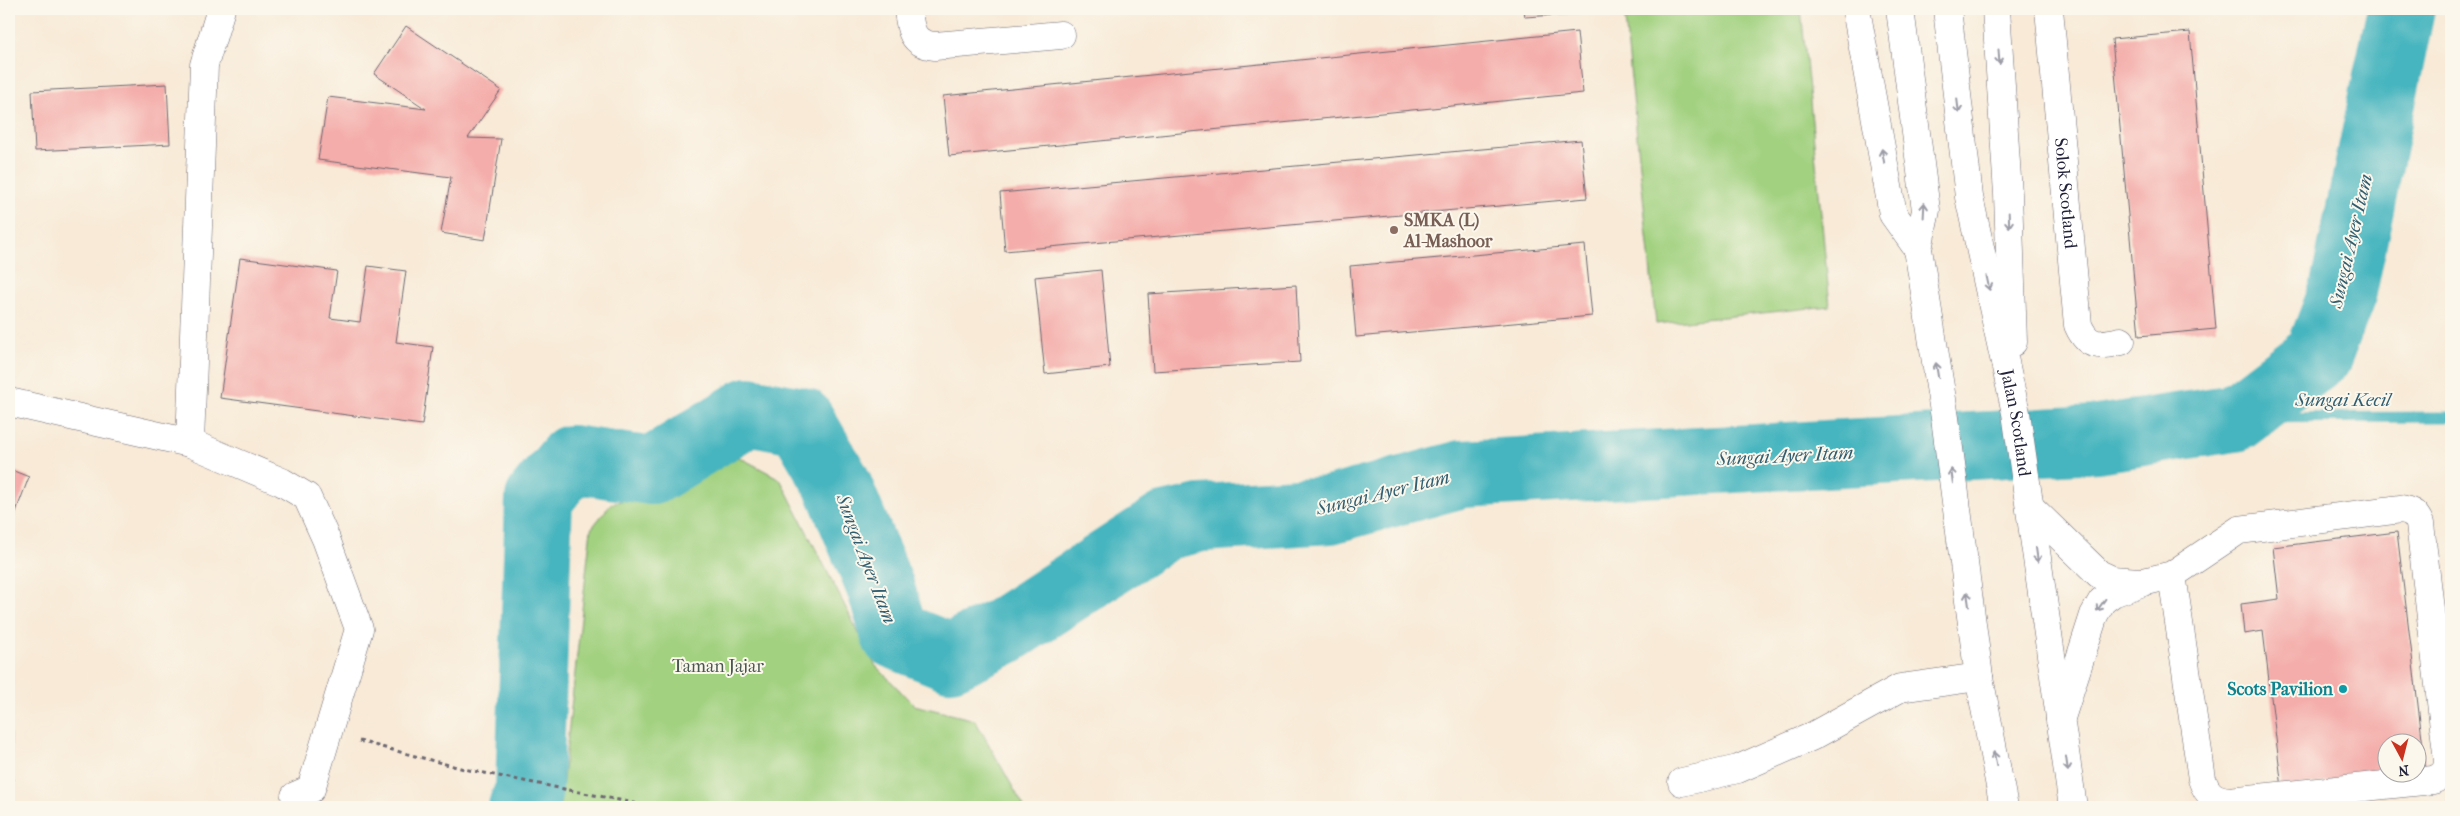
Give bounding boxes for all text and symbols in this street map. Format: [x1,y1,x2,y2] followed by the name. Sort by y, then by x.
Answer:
[1995,49,2004,65] one-way arrow
[1953,97,1963,113] one-way arrow
[2050,137,2081,250] street label: Solok Scotland
[1877,149,1887,165] one-way arrow
[2325,172,2377,311] water label: Sungai Ayer Itam
[1920,202,1929,218] one-way arrow
[1403,210,1493,252] place label: SMKA (L) Al-Mashoor
[2004,211,2014,227] one-way arrow
[1388,224,1400,236] marker: SMKA (L) Al-Mashoor
[1984,274,1993,290] one-way arrow
[1932,362,1942,378] one-way arrow
[1996,365,2036,478] street label: Jalan Scotland
[2294,389,2393,411] water label: Sungai Kecil
[1715,441,1854,471] water label: Sungai Ayer Itam
[1313,466,1452,520] water label: Sungai Ayer Itam
[1947,468,1957,484] one-way arrow
[831,490,901,627] water label: Sungai Ayer Itam
[2032,547,2042,563] one-way arrow
[1963,591,1973,607] one-way arrow
[2096,598,2106,612] one-way arrow
[672,656,764,677] park label: Taman Jajar
[2227,679,2334,700] place label: Scots Pavilion
[2337,683,2349,695] marker: Scots Pavilion
[2378,734,2428,784] north arrow
[1989,752,1999,768] one-way arrow
[2062,756,2072,772] one-way arrow
[2397,761,2410,780] text: N

